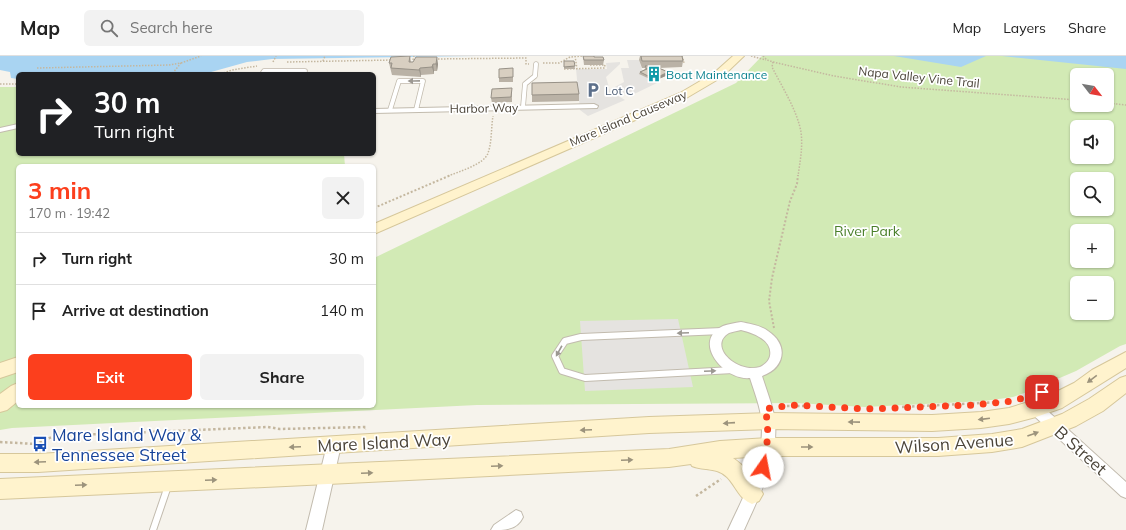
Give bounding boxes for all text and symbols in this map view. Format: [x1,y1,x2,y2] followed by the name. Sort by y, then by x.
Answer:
[84,10,364,46] search box
[20,16,60,40] text: Map
[98,17,120,39] icon: search
[130,18,213,37] text: Search here
[952,19,981,37] text: Map
[1003,19,1046,37] text: Layers
[1068,19,1106,37] text: Share
[858,63,980,91] street label: Napa Valley Vine Trail
[645,65,663,83] building icon: Boat Maintenance
[666,67,767,82] place label: Boat Maintenance
[1070,68,1114,112] north arrow
[1070,68,1114,320] map controls
[407,78,420,84] one-way arrow
[584,81,602,99] parking icon: Lot C
[605,83,634,98] place label: Lot C
[94,85,160,120] text: 30 m
[567,86,690,150] street label: Mare Island Causeway
[28,88,80,140] icon: right
[450,100,519,116] street label: Harbor Way
[94,120,174,143] text: Turn right
[1070,120,1114,164] button: sound
[1070,172,1114,216] button: search
[28,175,91,205] text: 3 min
[322,177,364,219] button: close
[28,205,110,221] text: 170 m · 19:42
[834,222,901,240] park label: River Park
[1070,224,1114,268] button: +
[28,248,50,270] icon: right
[62,249,132,268] text: Turn right
[329,249,364,268] text: 30 m
[1070,276,1114,320] button: −
[28,300,50,322] icon: arrive
[62,301,209,320] text: Arrive at destination
[320,301,364,320] text: 140 m
[677,329,689,336] one-way arrow
[556,345,562,357] one-way arrow
[28,354,192,400] button: Exit
[200,354,364,400] button: Share
[704,367,716,374] one-way arrow
[1025,375,1059,409] pin
[1087,375,1098,383] one-way arrow
[1031,381,1053,403] icon: arrive
[978,416,990,422] one-way arrow
[848,418,860,425] one-way arrow
[723,420,735,427] one-way arrow
[1051,421,1111,479] street label: B Street
[52,424,202,465] place label: Mare Island Way & Tennessee Street
[580,426,592,433] one-way arrow
[317,428,451,457] street label: Mare Island Way
[894,428,1014,458] street label: Wilson Avenue
[1028,430,1040,436] one-way arrow
[31,435,49,453] bus stop icon: Mare Island Way & Tennessee Street
[289,444,301,451] one-way arrow
[801,444,814,450] one-way arrow
[742,446,784,488] position arrow
[621,456,633,463] one-way arrow
[34,459,46,466] one-way arrow
[491,463,503,470] one-way arrow
[361,470,373,477] one-way arrow
[205,477,218,483] one-way arrow
[75,482,87,489] one-way arrow

